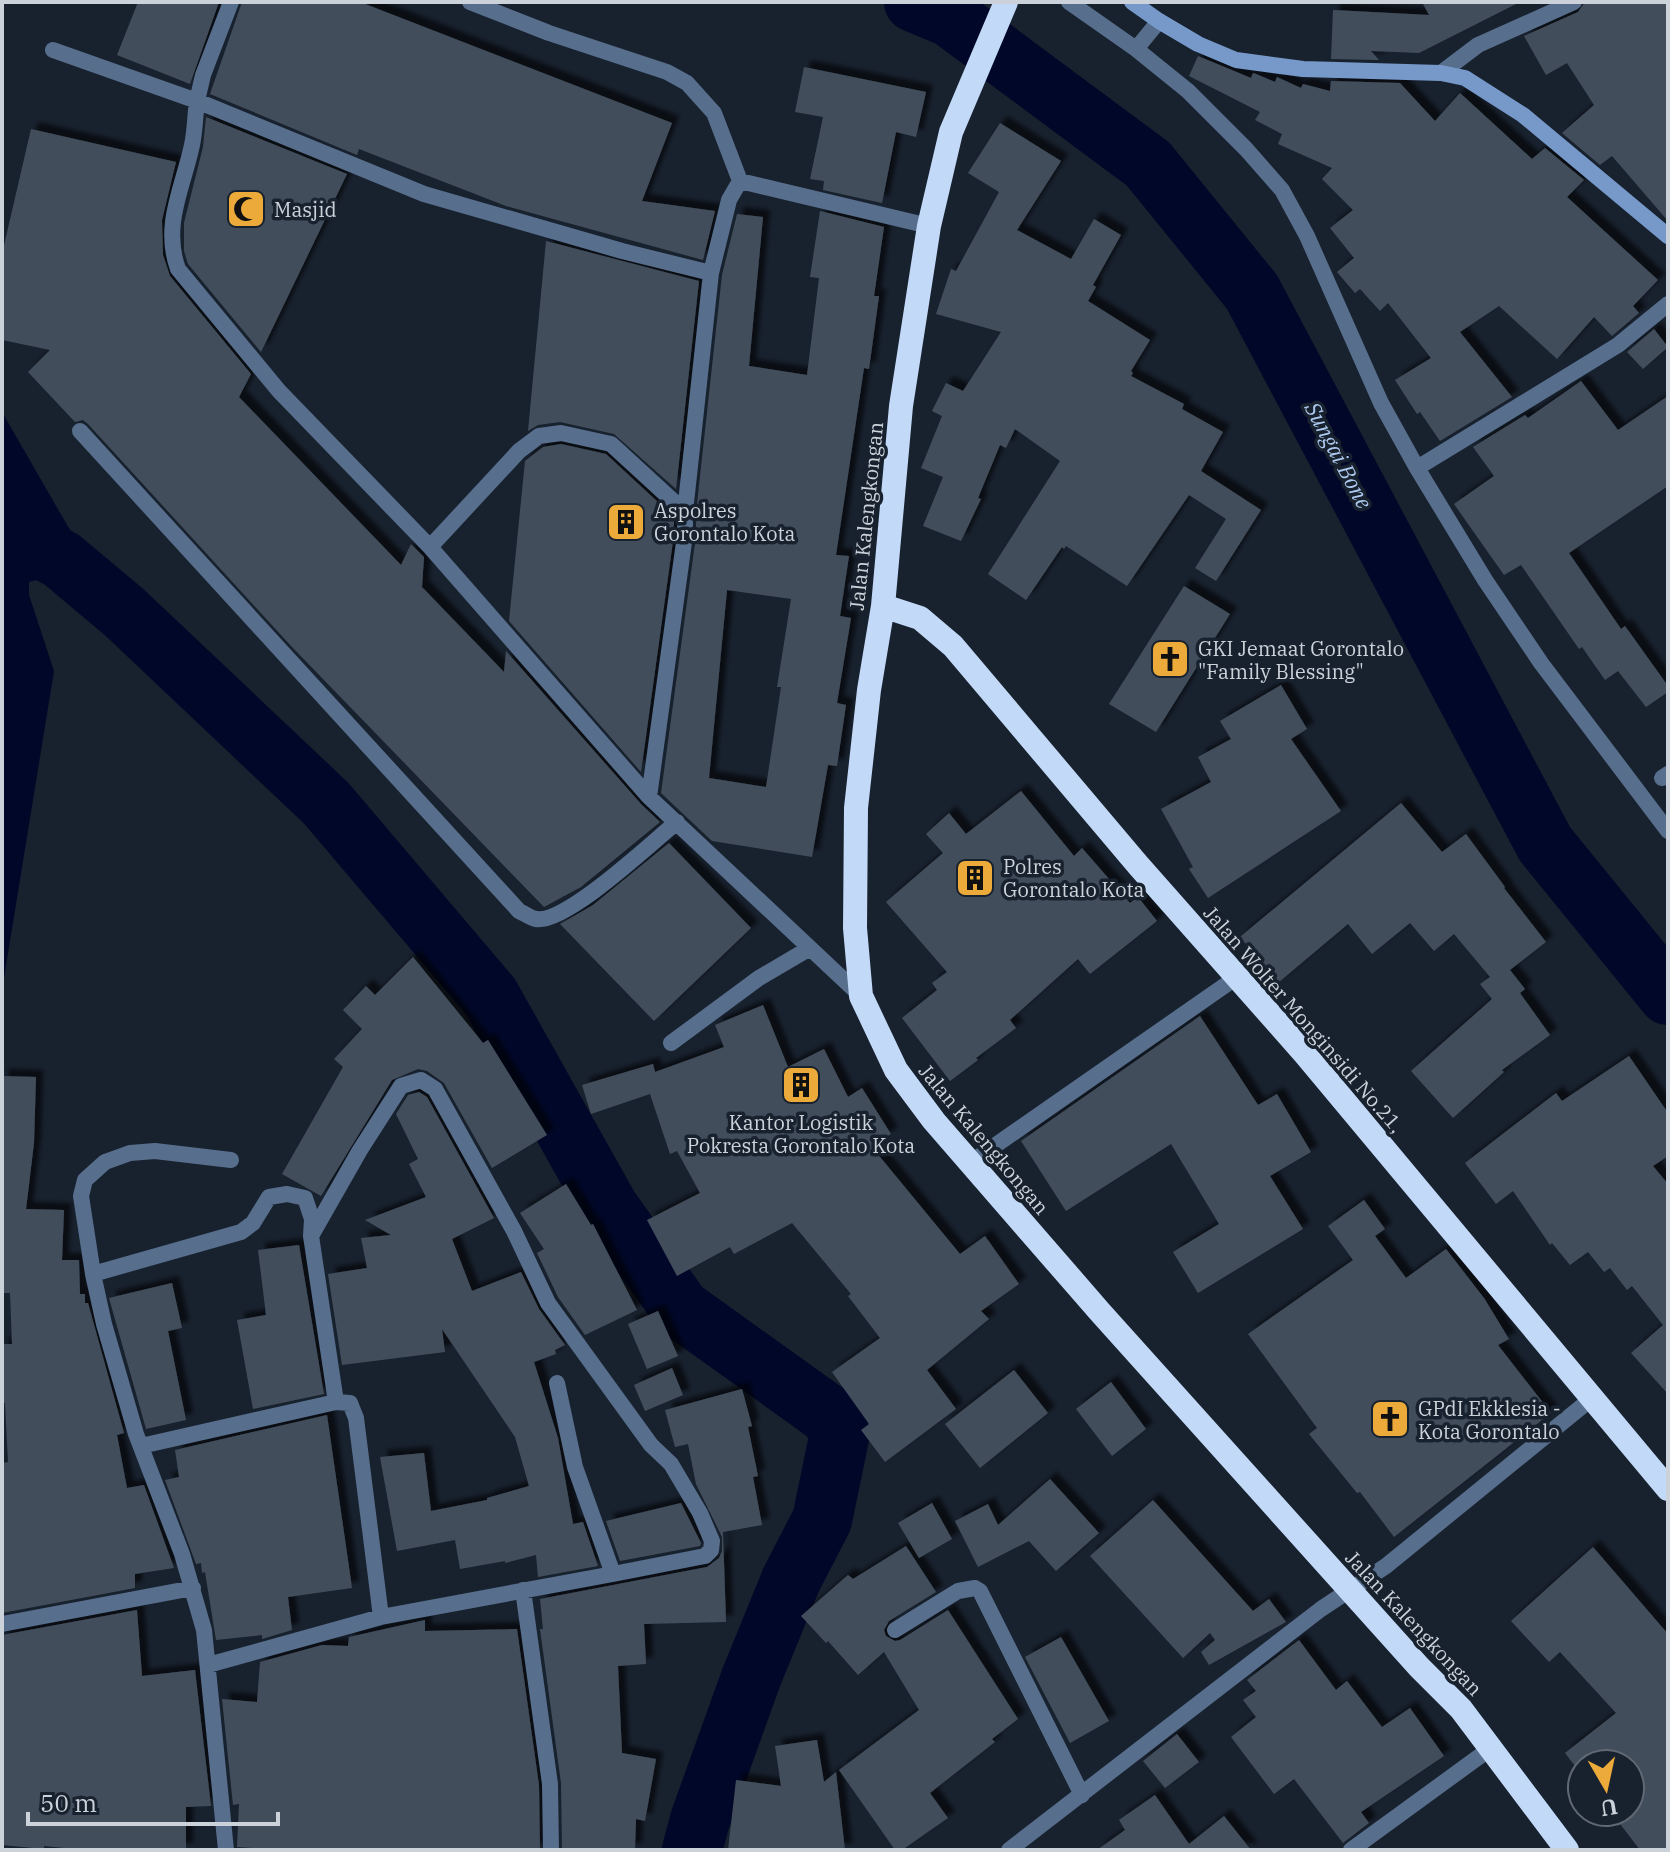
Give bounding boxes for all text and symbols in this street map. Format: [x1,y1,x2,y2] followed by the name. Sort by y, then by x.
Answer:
[225,188,267,230] mosque icon: Masjid
[274,196,337,223] place label: Masjid
[1298,396,1379,514] water label: Sungai Bone
[843,420,889,612] street label: Jalan Kalengkongan
[654,497,795,547] place label: Aspolres Gorontalo Kota
[605,501,647,543] building icon: Aspolres Gorontalo Kota
[1198,635,1404,685] place label: GKI Jemaat Gorontalo "Family Blessing"
[1149,638,1191,680] church icon: GKI Jemaat Gorontalo "Family Blessing"
[1003,853,1144,903] place label: Polres Gorontalo Kota
[954,857,996,899] building icon: Polres Gorontalo Kota
[1198,900,1410,1138] street label: Jalan Wolter Monginsidi No.21,
[913,1058,1055,1220] street label: Jalan Kalengkongan
[780,1064,822,1106] building icon: Kantor Logistik Pokresta Gorontalo Kota
[687,1109,915,1159] place label: Kantor Logistik Pokresta Gorontalo Kota
[1418,1395,1561,1445] place label: GPdI Ekklesia - Kota Gorontalo
[1369,1398,1411,1440] church icon: GPdI Ekklesia - Kota Gorontalo
[1340,1545,1489,1702] street label: Jalan Kalengkongan
[1566,1748,1646,1828] north arrow
[28,1776,278,1826] scale bar
[40,1787,97,1819] text: 50 m
[1599,1793,1620,1824] text: U

